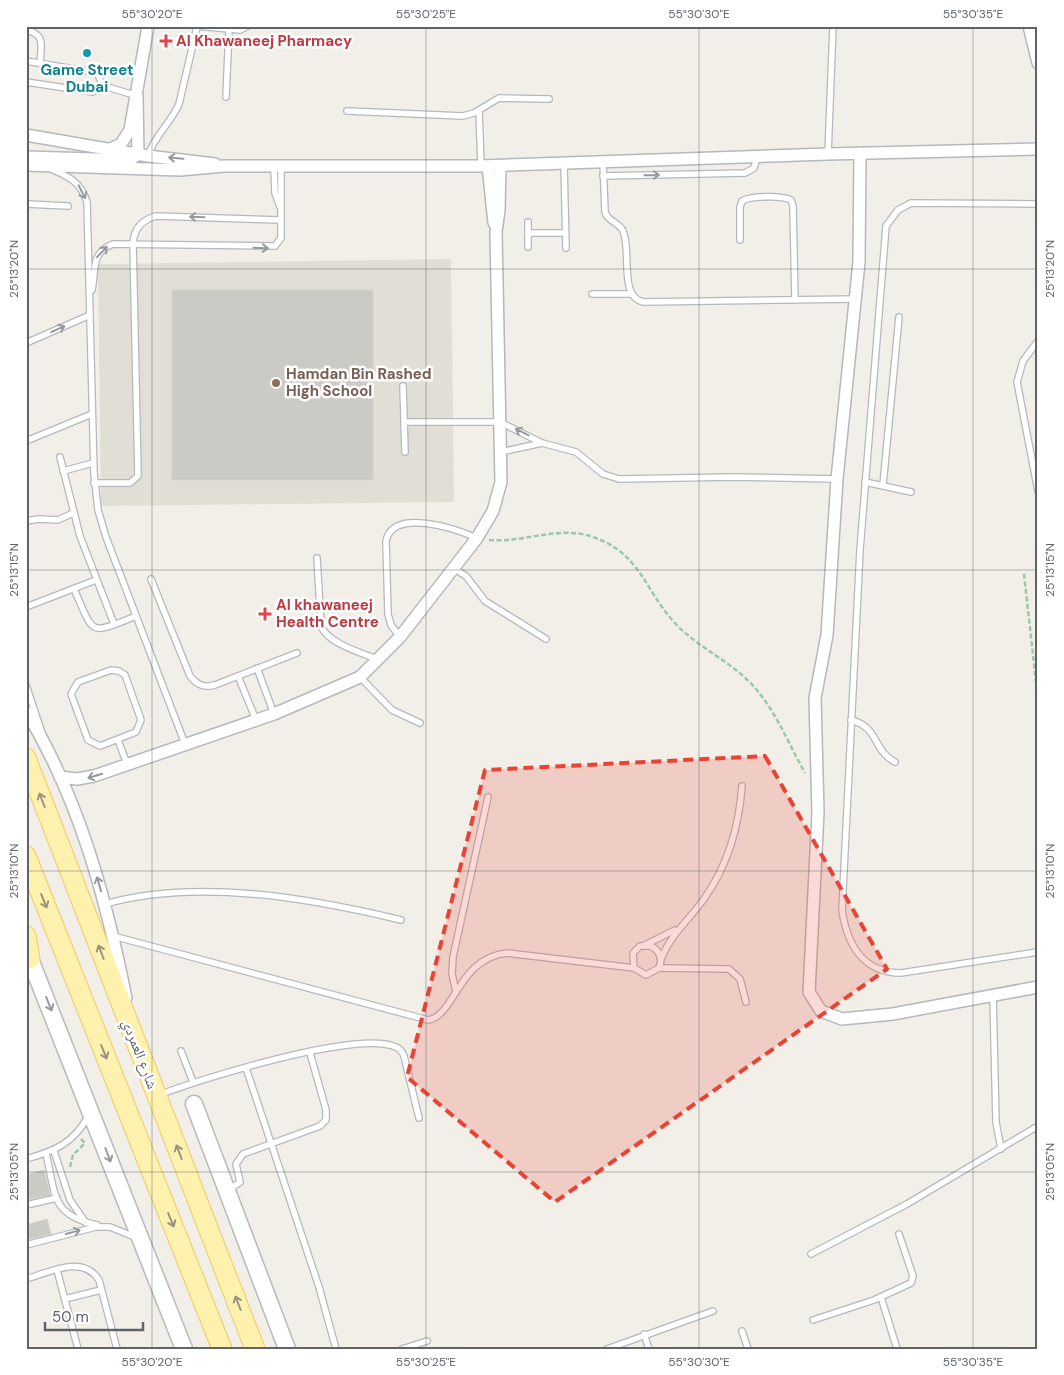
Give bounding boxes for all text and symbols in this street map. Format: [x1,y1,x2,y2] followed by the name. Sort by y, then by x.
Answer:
[121,6,183,22] text: 55°30'20"E
[396,6,456,22] text: 55°30'25"E
[668,6,730,22] text: 55°30'30"E
[943,6,1003,22] text: 55°30'35"E
[176,31,352,51] place label: Al Khawaneej Pharmacy
[160,35,172,47] marker: Al Khawaneej Pharmacy
[81,47,93,59] marker: Game Street Dubai
[40,60,134,97] place label: Game Street Dubai
[169,153,185,163] one-way arrow
[644,170,660,180] one-way arrow
[77,185,87,200] one-way arrow
[189,213,205,222] one-way arrow
[6,240,22,298] text: 25°13'20"N
[1042,240,1058,298] text: 25°13'20"N
[253,243,269,252] one-way arrow
[96,246,108,258] one-way arrow
[50,324,65,334] one-way arrow
[286,364,432,401] place label: Hamdan Bin Rashed High School
[270,377,282,389] marker: Hamdan Bin Rashed High School
[514,427,529,437] one-way arrow
[6,543,22,597] text: 25°13'15"N
[1042,543,1058,597] text: 25°13'15"N
[276,595,379,632] place label: Al khawaneej Health Centre
[258,607,272,621] marker: Al khawaneej Health Centre
[87,771,103,781] one-way arrow
[37,793,46,808] one-way arrow
[6,844,22,898] text: 25°13'10"N
[1042,844,1058,898] text: 25°13'10"N
[94,876,103,892] one-way arrow
[40,893,49,908] one-way arrow
[96,944,105,960] one-way arrow
[44,996,54,1011] one-way arrow
[116,1016,162,1093] street label: شارع العمردي
[100,1044,109,1059] one-way arrow
[6,1143,22,1201] text: 25°13'05"N
[1042,1143,1058,1201] text: 25°13'05"N
[173,1145,183,1160] one-way arrow
[104,1147,113,1163] one-way arrow
[167,1212,176,1227] one-way arrow
[65,1227,81,1237] one-way arrow
[233,1296,242,1311] one-way arrow
[45,1300,142,1332] scale bar
[52,1307,89,1327] text: 50 m
[121,1354,183,1370] text: 55°30'20"E
[396,1354,456,1370] text: 55°30'25"E
[668,1354,730,1370] text: 55°30'30"E
[943,1354,1003,1370] text: 55°30'35"E

